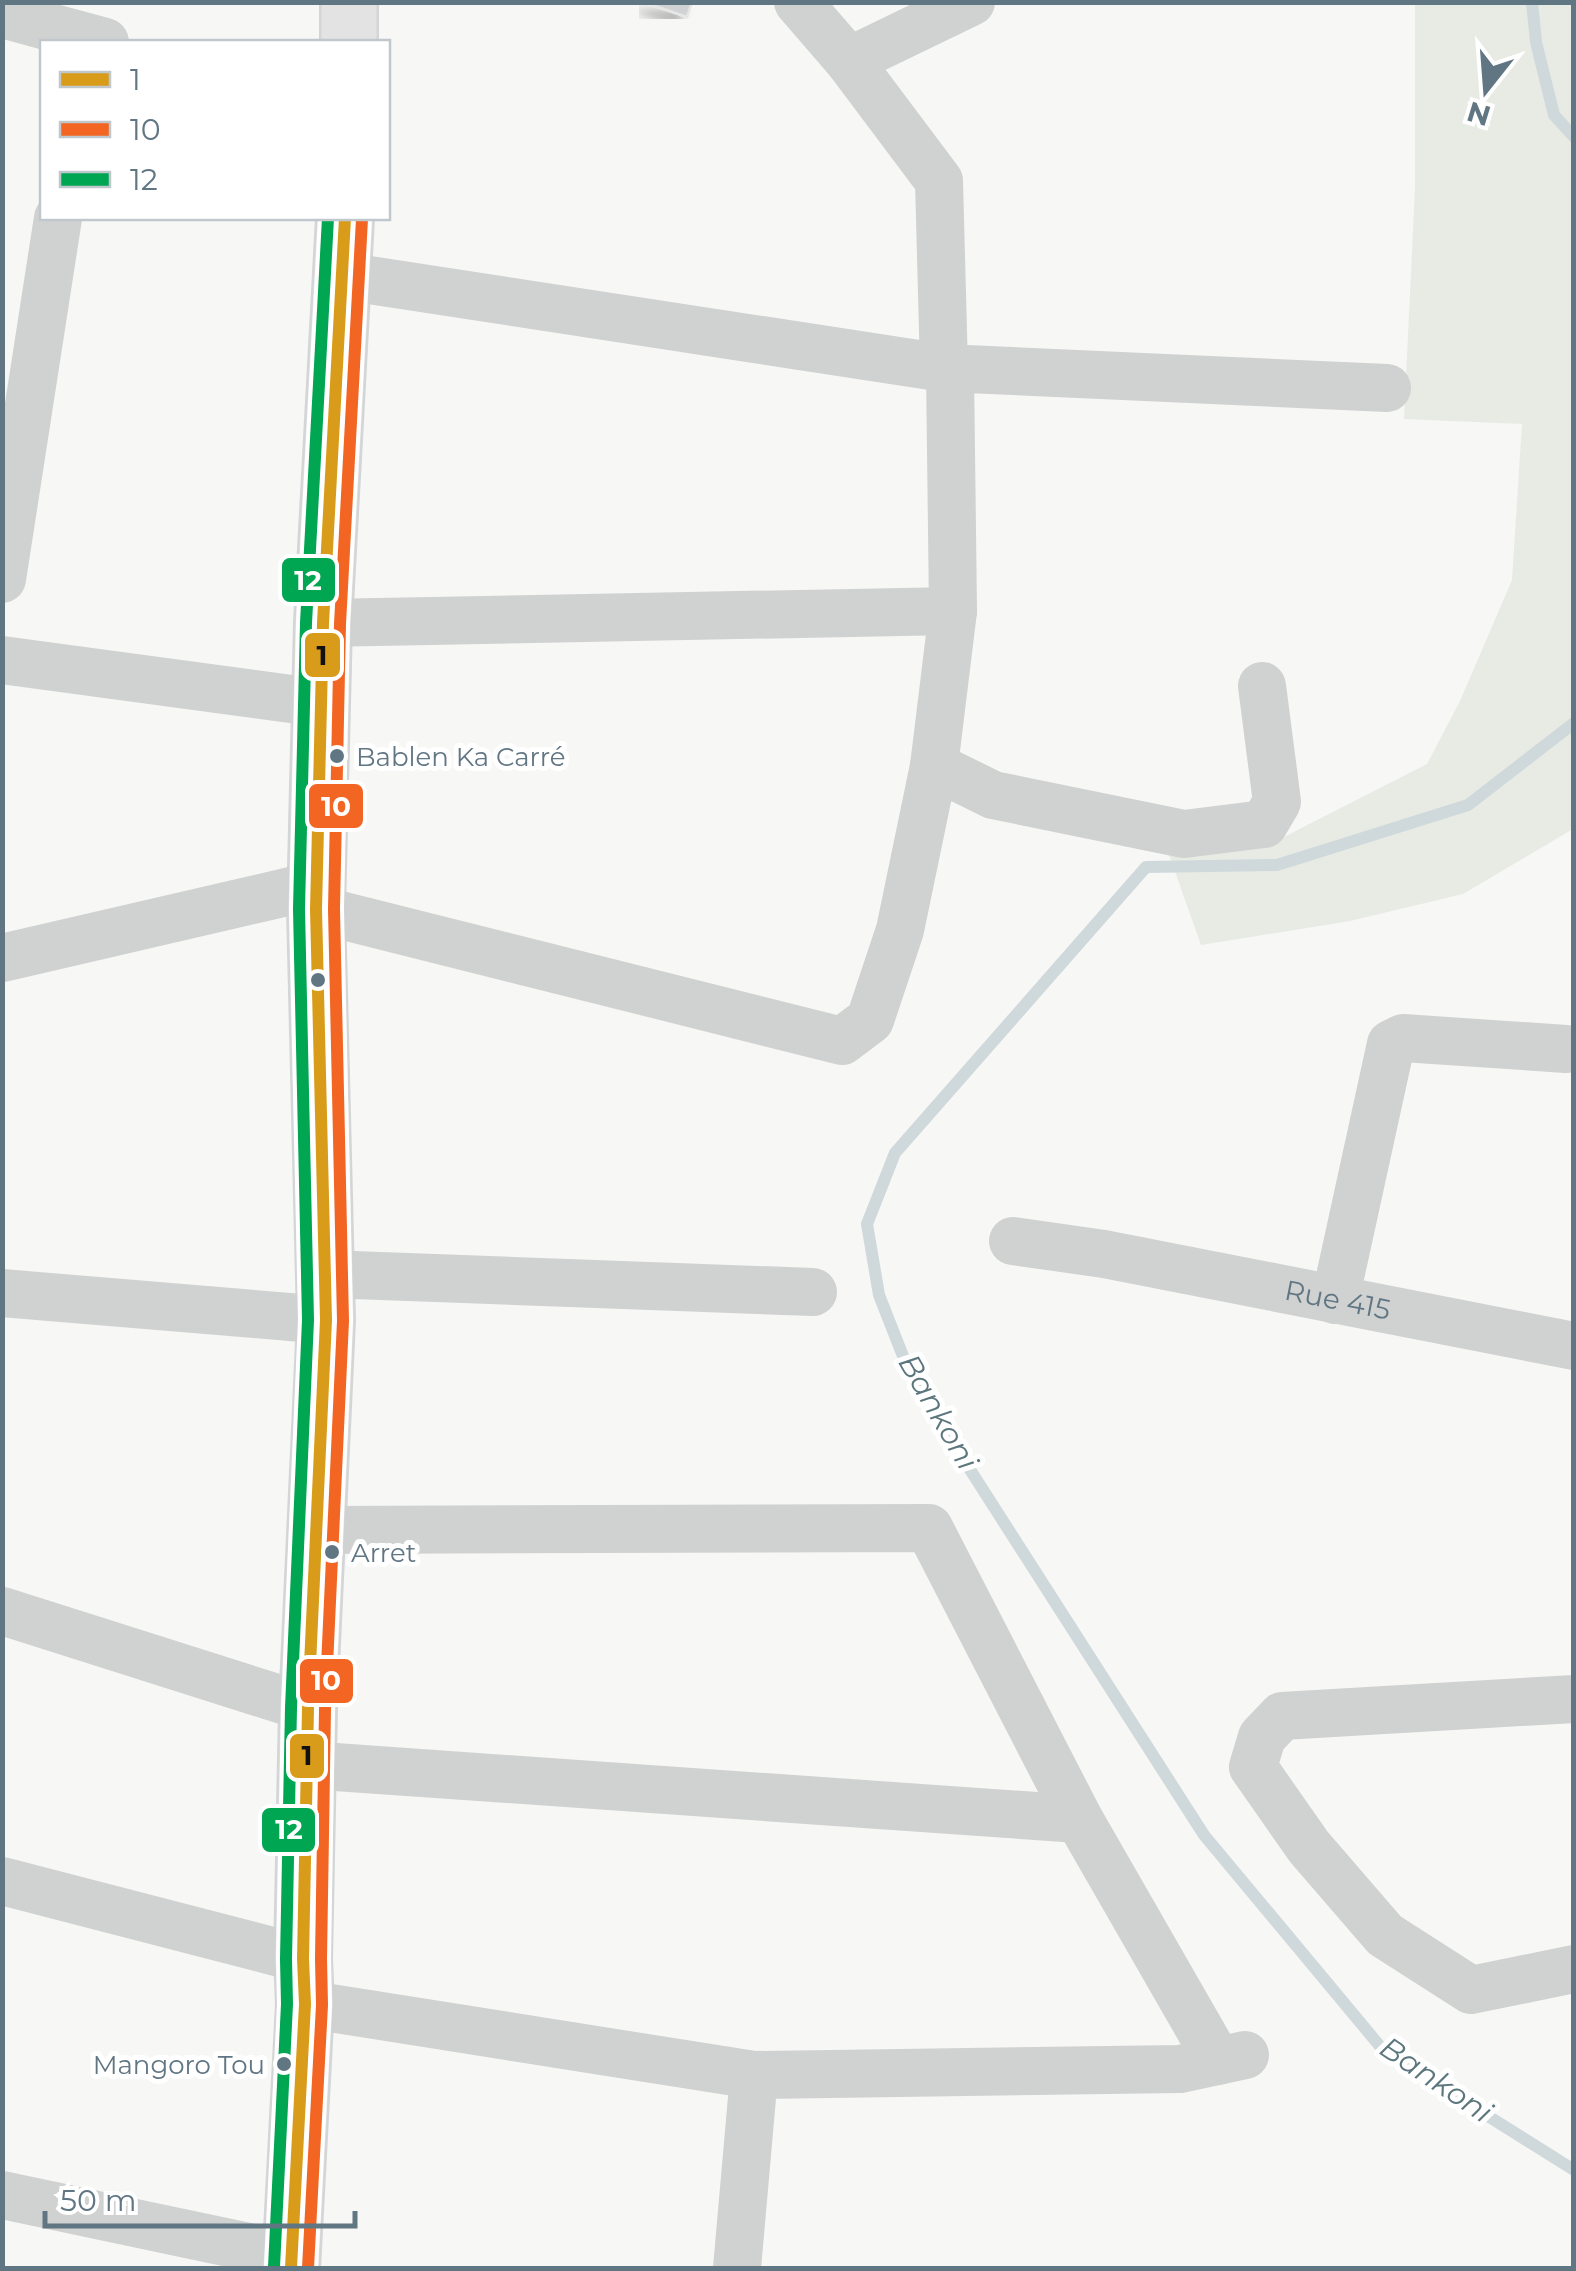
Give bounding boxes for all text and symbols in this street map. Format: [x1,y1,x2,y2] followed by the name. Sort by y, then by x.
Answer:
[40,40,390,220] legend
[1436,40,1536,140] north arrow
[130,61,141,98] text: 1
[1463,94,1494,133] text: N
[130,111,161,148] text: 10
[130,161,158,198] text: 12
[280,556,337,604] line badge: 12
[294,563,322,597] text: 12
[303,631,342,679] line badge: 1
[317,638,327,672] text: 1
[356,741,566,773] place label: Bablen Ka Carré
[327,746,347,766] marker: Bablen Ka Carré
[307,782,365,830] line badge: 10
[321,789,351,823] text: 10
[308,970,328,990] unlabelled marker
[1282,1273,1393,1327] street label: Rue 415
[891,1347,987,1477] water label: Bankoni
[351,1537,416,1569] place label: Arret
[322,1542,342,1562] marker: Arret
[298,1657,355,1705] line badge: 10
[311,1663,341,1697] text: 10
[288,1732,326,1780] line badge: 1
[302,1738,312,1772] text: 1
[260,1806,317,1854] line badge: 12
[275,1812,303,1846] text: 12
[1373,2029,1500,2131] water label: Bankoni
[93,2049,265,2081] place label: Mangoro Tou
[274,2054,294,2074] marker: Mangoro Tou
[45,2166,355,2228] scale bar
[60,2182,137,2219] text: 50 m

